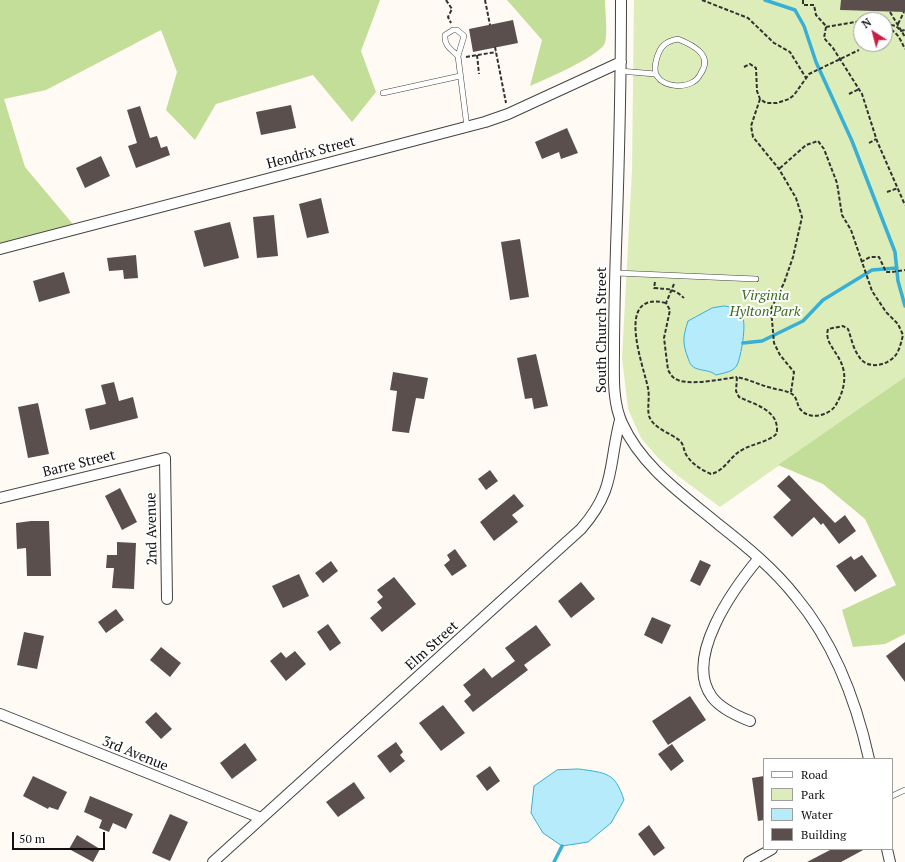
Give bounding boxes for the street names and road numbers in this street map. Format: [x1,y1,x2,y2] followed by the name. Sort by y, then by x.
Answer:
[265,133,357,173] street label: Hendrix Street
[594,267,610,393] street label: South Church Street
[41,447,117,481] street label: Barre Street
[143,492,161,566] street label: 2nd Avenue
[402,618,462,674] street label: Elm Street
[99,733,171,775] street label: 3rd Avenue

